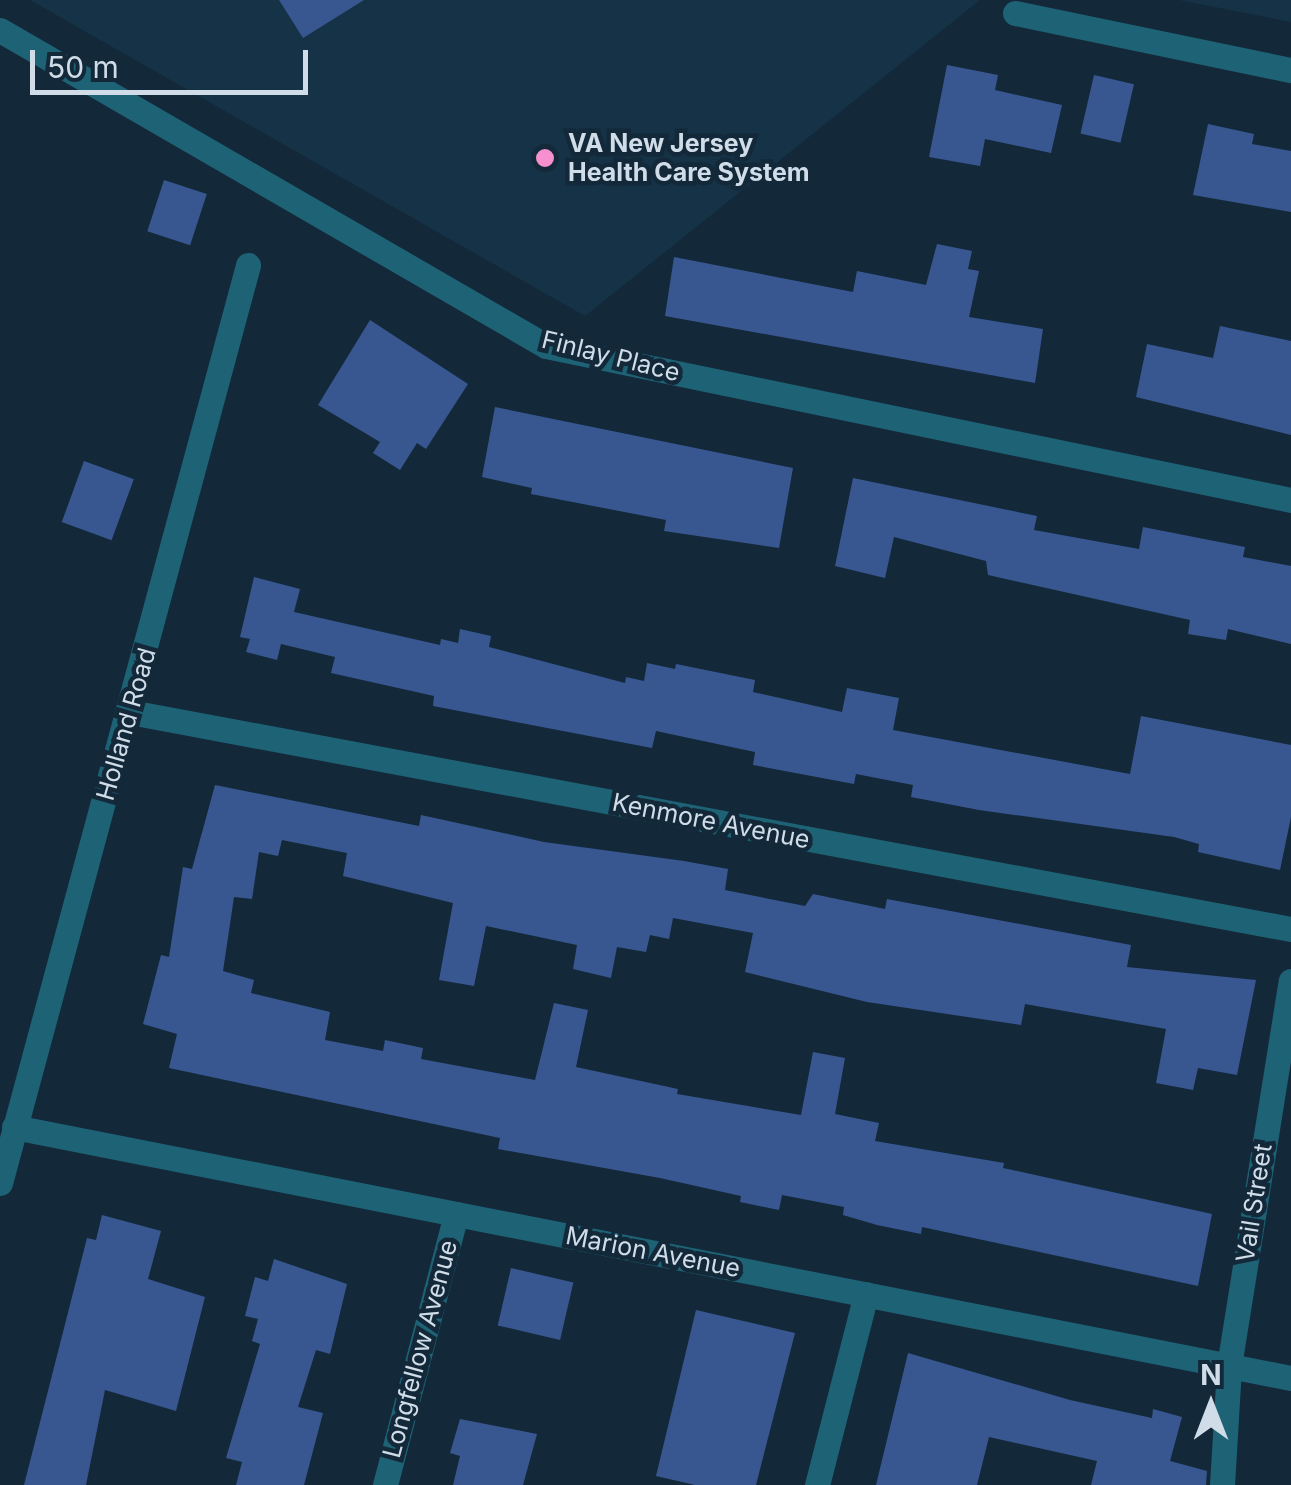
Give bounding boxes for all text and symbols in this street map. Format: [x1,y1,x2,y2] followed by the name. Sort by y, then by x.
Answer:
[35,30,312,92] scale bar
[47,49,119,85] text: 50 m
[568,129,810,188] place label: VA New Jersey Health Care System
[532,145,558,171] marker: VA New Jersey Health Care System
[539,324,683,388] street label: Finlay Place
[90,644,162,804] street label: Holland Road
[610,787,812,855] street label: Kenmore Avenue
[1230,1142,1278,1264] street label: Vail Street
[563,1220,743,1284] street label: Marion Avenue
[376,1237,464,1461] street label: Longfellow Avenue
[1161,1355,1261,1455] north arrow
[1200,1358,1222,1392] text: N

